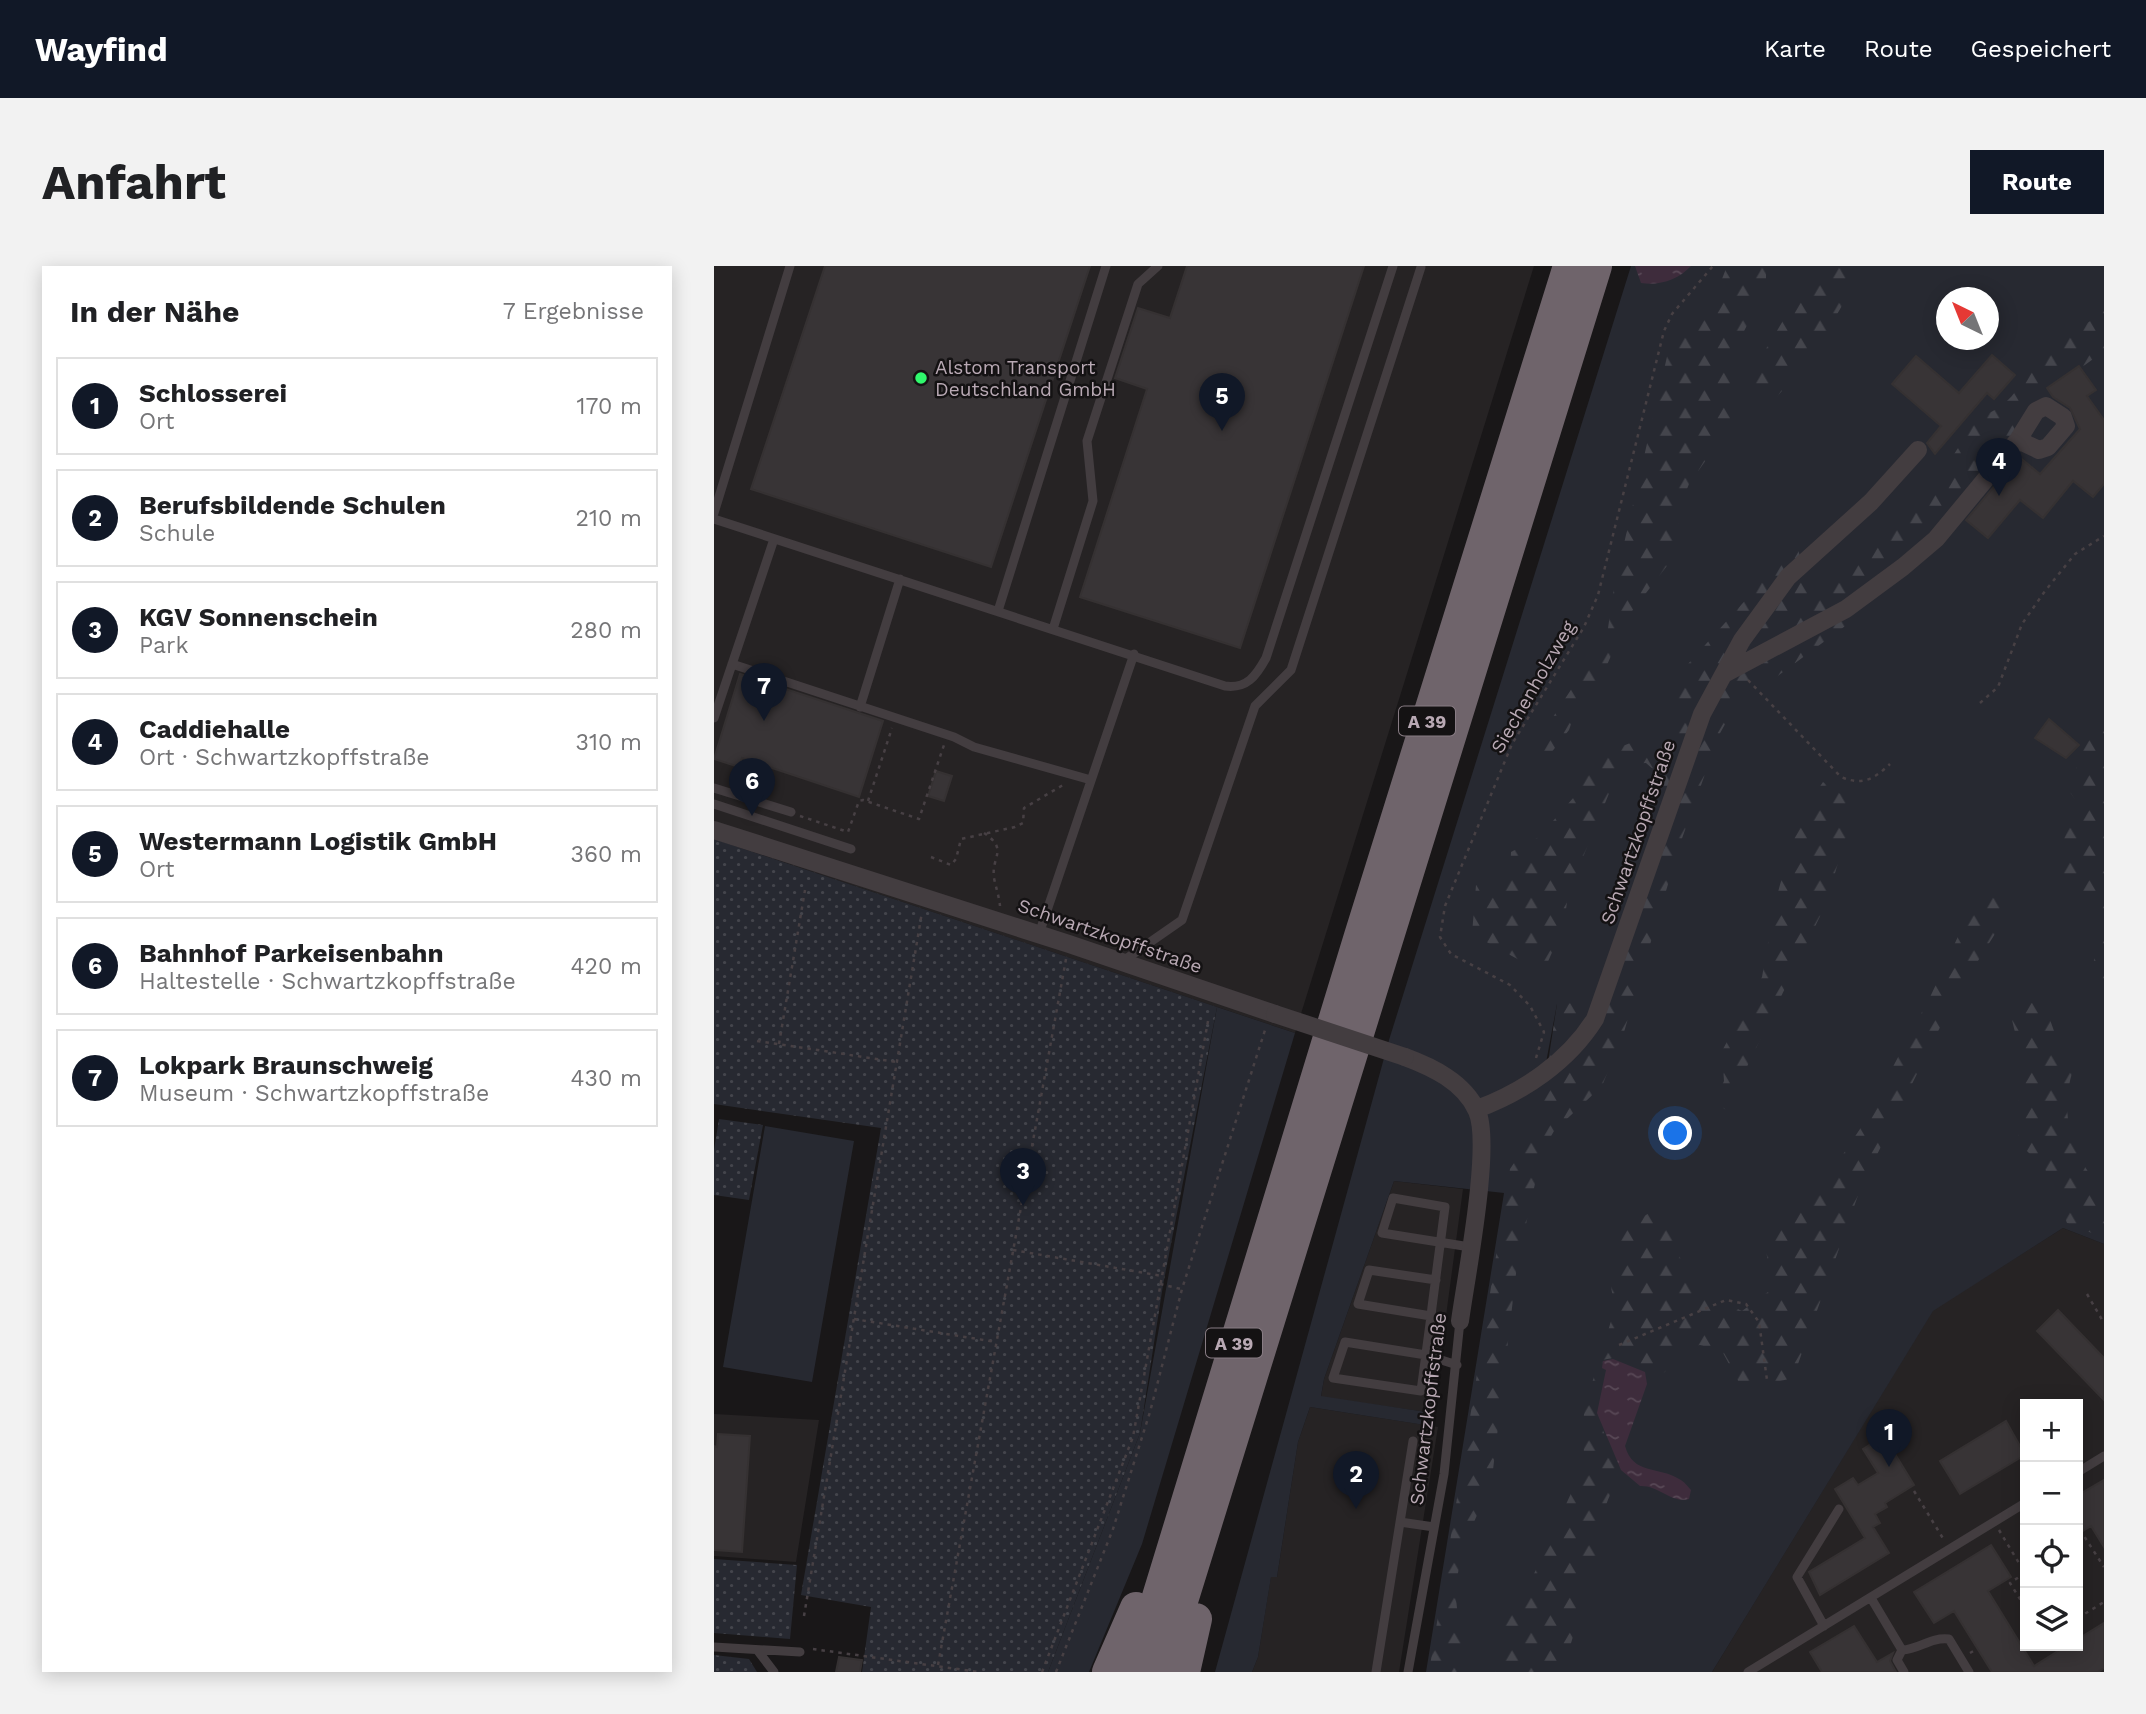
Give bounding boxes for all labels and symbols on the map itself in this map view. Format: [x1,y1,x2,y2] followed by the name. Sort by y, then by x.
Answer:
[1936,287,1999,350] north arrow
[935,356,1116,401] place label: Alstom Transport Deutschland GmbH
[913,370,929,386] marker: Alstom Transport Deutschland GmbH
[1199,373,1245,431] pin: 5
[1976,438,2022,496] pin: 4
[1486,616,1581,757] street label: Siechenholzweg
[741,663,787,721] pin: 7
[1399,706,1455,736] road number: A 39
[1596,737,1680,927] street label: Schwartzkopffstraße
[729,758,775,816] pin: 6
[1015,894,1205,978] street label: Schwartzkopffstraße
[1658,1116,1692,1150] your location
[1000,1148,1046,1206] pin: 3
[1405,1312,1451,1506] street label: Schwartzkopffstraße
[1206,1328,1262,1358] road number: A 39
[1866,1409,1912,1467] pin: 1
[1333,1451,1379,1509] pin: 2

